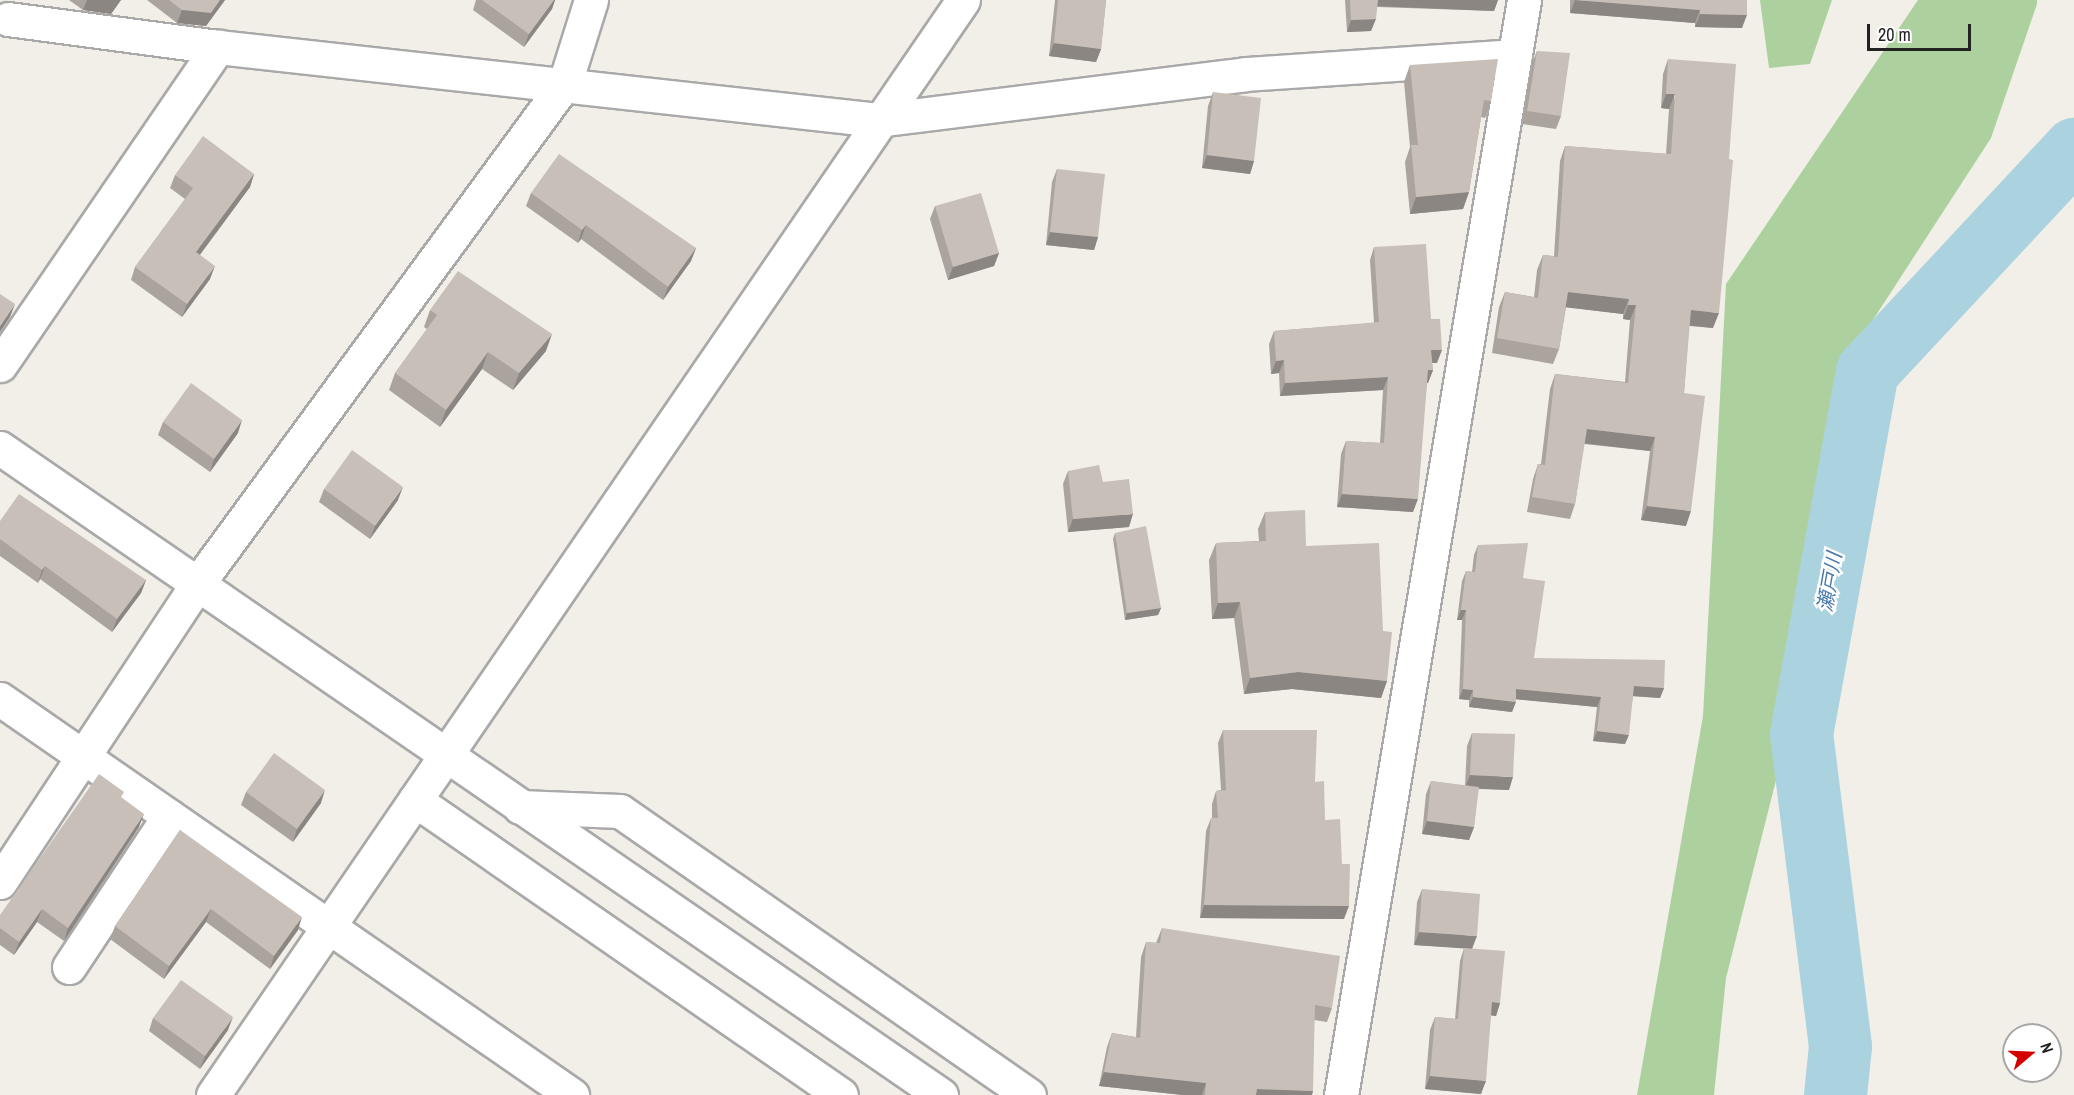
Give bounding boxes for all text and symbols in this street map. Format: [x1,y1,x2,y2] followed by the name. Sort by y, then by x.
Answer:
[1870,12,1974,50] scale bar
[1878,22,1911,47] text: 20 m
[1812,550,1846,614] water label: 瀬戸川
[2002,1023,2062,1083] north arrow
[2035,1040,2059,1056] text: N

